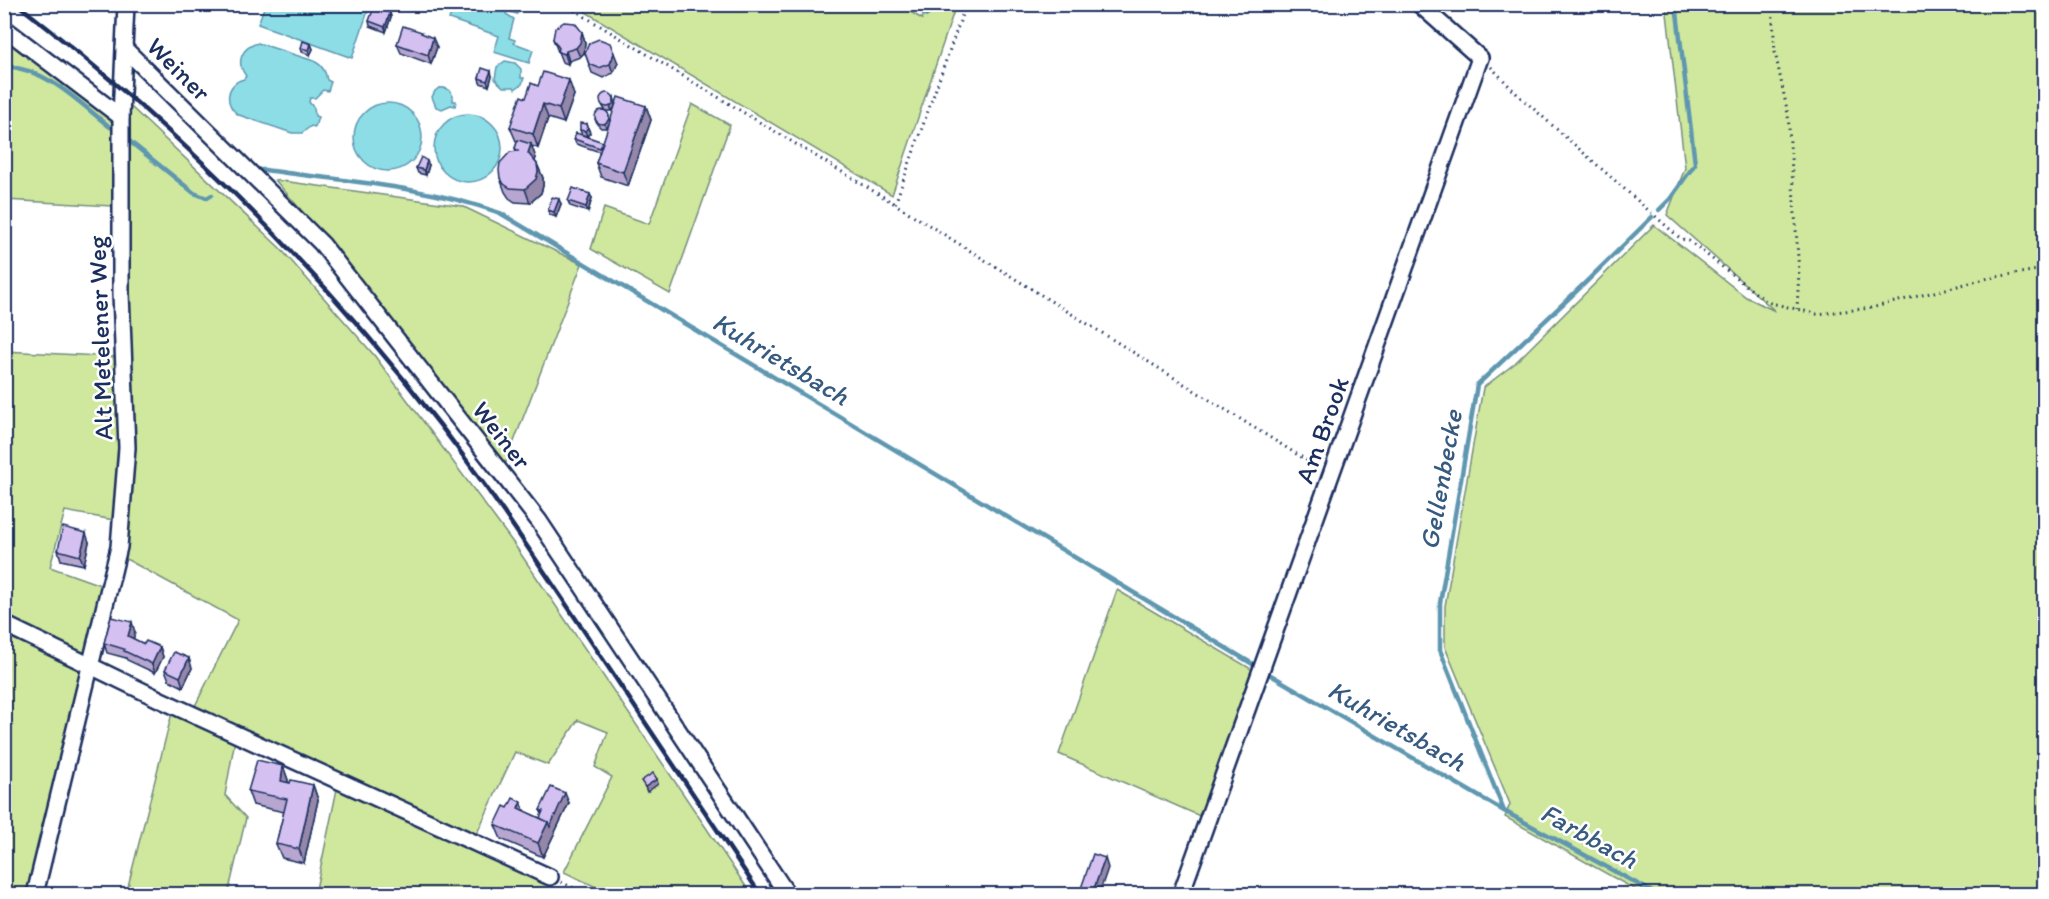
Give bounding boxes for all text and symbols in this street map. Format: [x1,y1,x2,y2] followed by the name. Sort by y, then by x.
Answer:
[140,30,218,108] street label: Weiner
[80,234,120,441] street label: Alt Metelener Weg
[707,305,856,413] water label: Kuhrietsbach
[1288,372,1356,488] street label: Am Brook
[466,395,539,476] street label: Weiner
[1412,406,1469,552] water label: Gellenbecke
[1322,673,1473,779] water label: Kuhrietsbach
[1535,796,1644,876] water label: Farbbach

